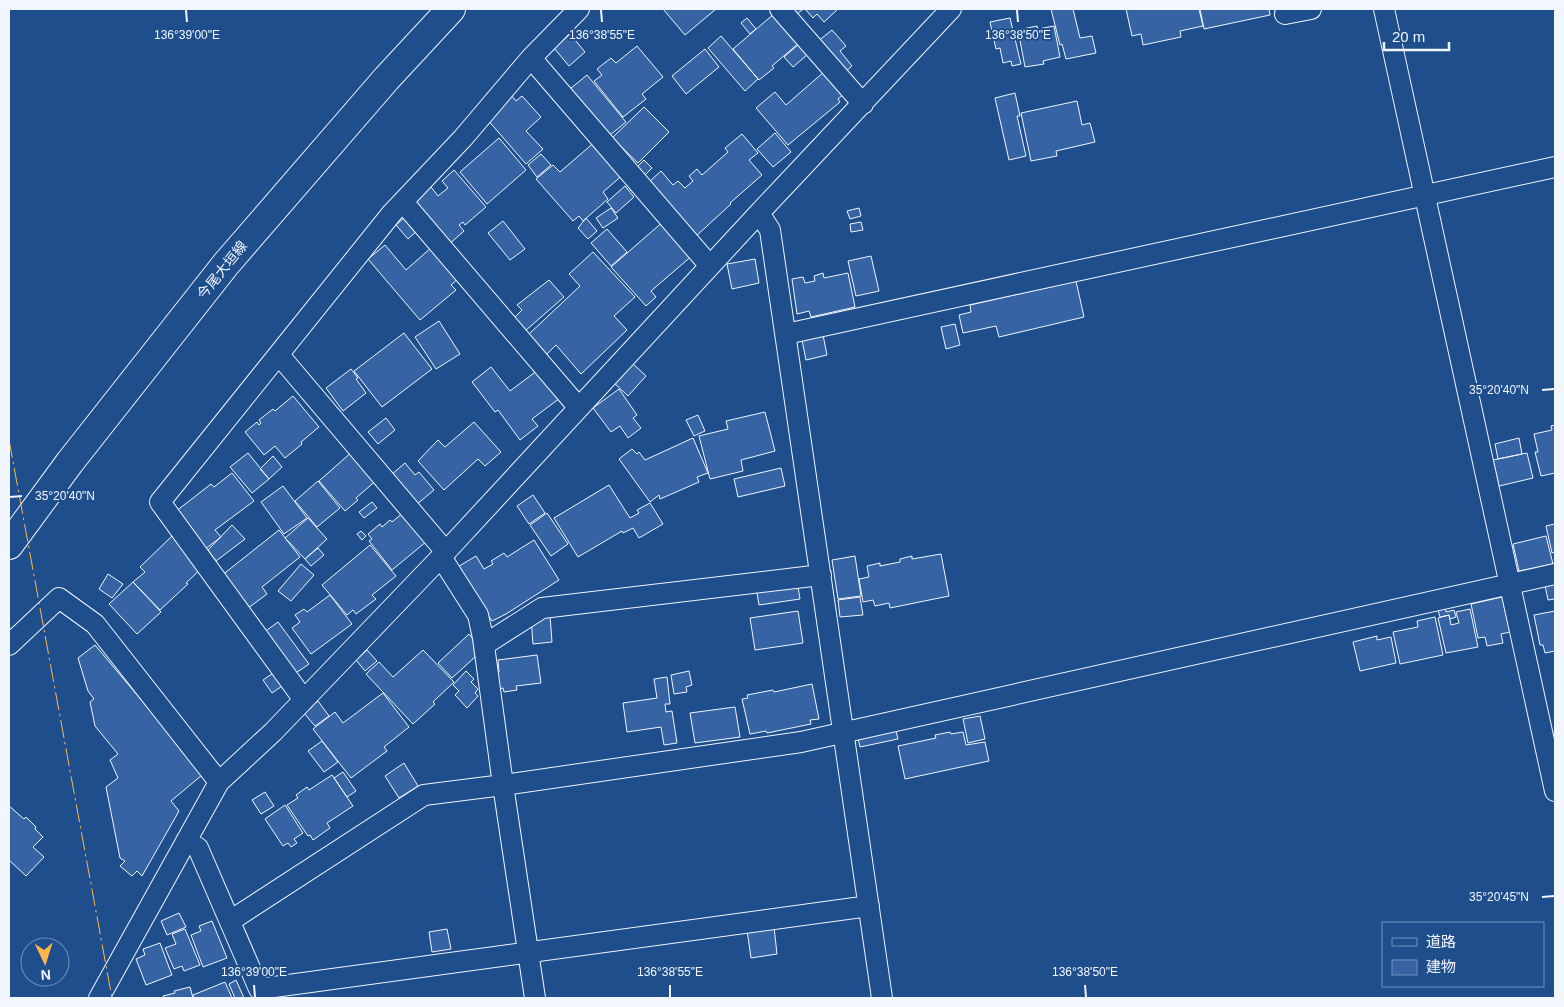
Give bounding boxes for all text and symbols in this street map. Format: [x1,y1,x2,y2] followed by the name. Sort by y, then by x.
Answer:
[1384,20,1449,52] scale bar
[154,28,220,42] text: 136°39'00"E
[569,28,635,42] text: 136°38'55"E
[985,28,1051,42] text: 136°38'50"E
[1392,28,1425,45] text: 20 m
[194,238,250,302] street label: 今尾大垣線
[1469,383,1529,397] text: 35°20'40"N
[35,489,95,503] text: 35°20'40"N
[1469,890,1529,904] text: 35°20'45"N
[1382,922,1544,987] legend
[1426,933,1456,950] text: 道路
[20,937,70,987] north arrow
[1426,958,1456,975] text: 建物
[221,965,287,979] text: 136°39'00"E
[637,965,703,979] text: 136°38'55"E
[1052,965,1118,979] text: 136°38'50"E
[40,967,52,983] text: N

